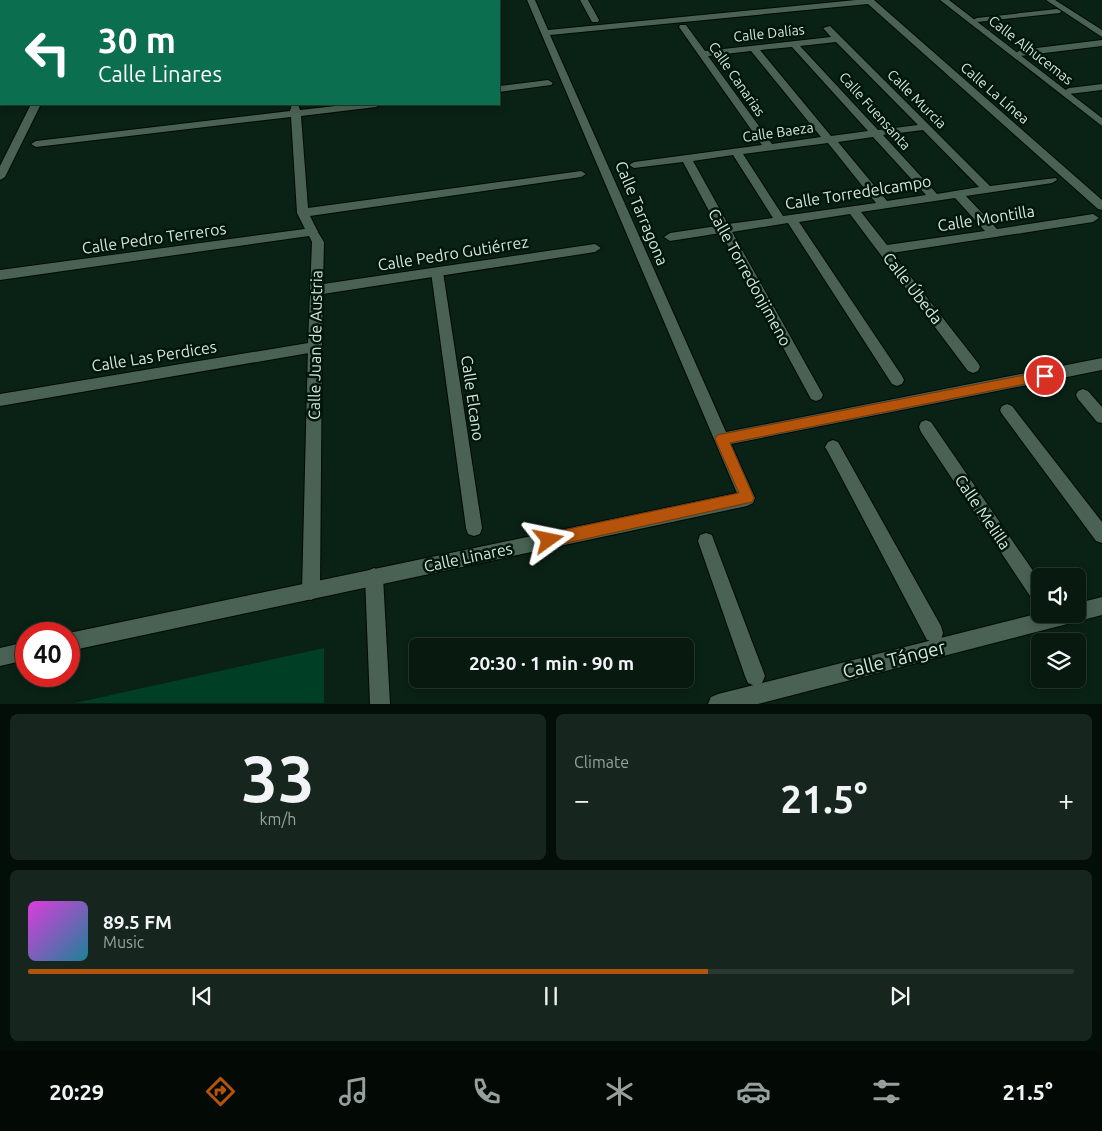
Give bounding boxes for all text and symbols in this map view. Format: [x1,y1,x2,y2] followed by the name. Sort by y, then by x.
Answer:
[986,12,1076,88] street label: Calle Alhucemas
[15,20,80,85] icon: left
[98,20,176,60] text: 30 m
[733,21,805,45] street label: Calle Dalías
[705,39,769,119] street label: Calle Canarias
[958,59,1032,127] street label: Calle La Línea
[98,61,222,86] text: Calle Linares
[884,66,950,132] street label: Calle Murcia
[836,69,914,153] street label: Calle Fuensanta
[741,119,815,145] street label: Calle Baeza
[612,158,672,268] street label: Calle Tarragona
[784,172,932,212] street label: Calle Torredelcampo
[936,201,1036,235] street label: Calle Montilla
[705,205,795,349] street label: Calle Torredonjimeno
[81,219,227,257] street label: Calle Pedro Terreros
[376,232,530,274] street label: Calle Pedro Gutiérrez
[880,247,948,327] street label: Calle Úbeda
[305,270,325,420] street label: Calle Juan de Austria
[90,337,218,375] street label: Calle Las Perdices
[458,354,488,442] street label: Calle Elcano
[1024,355,1066,397] pin
[1031,362,1059,390] icon: arrive
[951,471,1015,553] street label: Calle Melilla
[522,513,574,565] position arrow
[422,539,514,575] street label: Calle Linares
[1031,568,1086,688] map controls
[1031,568,1086,623] button: sound
[15,622,80,687] speed limit sign: 40
[1031,633,1086,688] button: layers
[840,636,948,682] street label: Calle Tánger
[469,652,634,674] text: 20:30 · 1 min · 90 m
[241,741,315,814] text: 33
[574,753,629,771] text: Climate
[780,778,868,820] text: 21.5°
[574,784,590,815] text: −
[1058,784,1074,815] text: +
[260,810,296,828] text: km/h
[103,911,172,933] text: 89.5 FM
[103,933,144,951] text: Music
[188,982,216,1010] icon: previous
[537,982,565,1010] icon: pause
[886,982,914,1010] icon: next
[203,1074,238,1109] icon: directions
[336,1074,371,1109] icon: music
[469,1074,504,1109] icon: phone
[602,1074,637,1109] icon: climate
[736,1074,771,1109] icon: car
[869,1074,904,1109] icon: filters
[49,1079,104,1104] text: 20:29
[1002,1079,1053,1104] text: 21.5°

